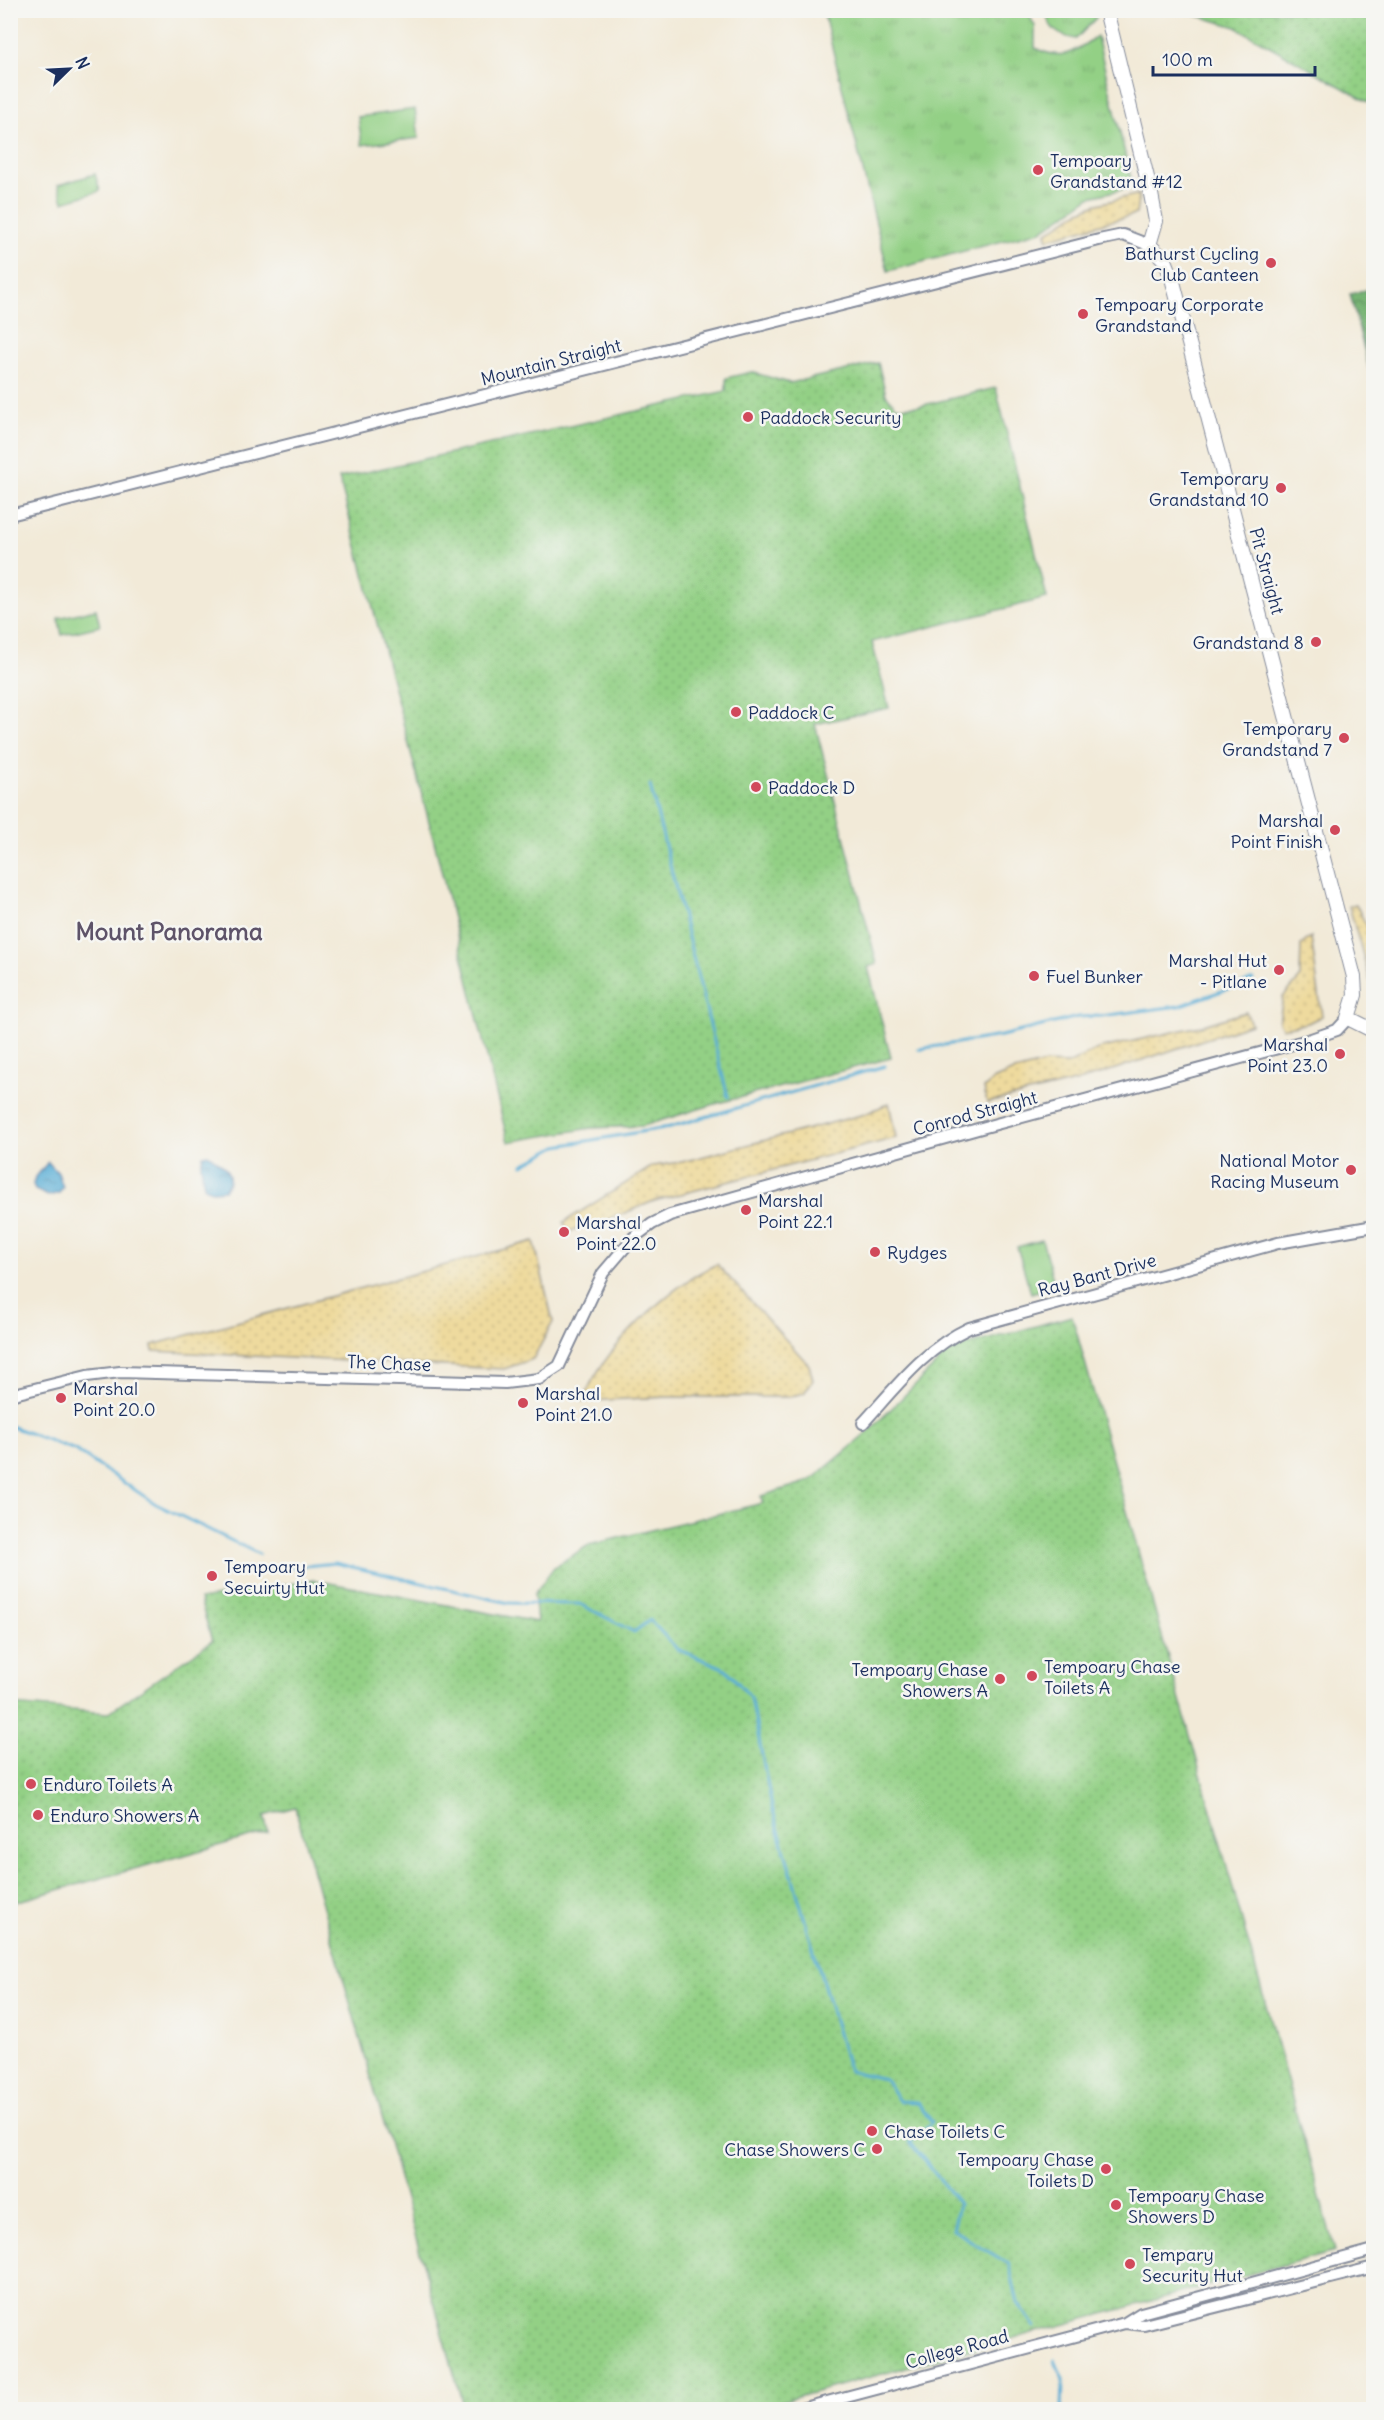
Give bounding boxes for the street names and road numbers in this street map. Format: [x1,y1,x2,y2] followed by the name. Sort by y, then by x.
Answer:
[478,333,624,391] street label: Mountain Straight
[1244,525,1290,617] street label: Pit Straight
[910,1085,1040,1141] street label: Conrod Straight
[1035,1248,1159,1302] street label: Ray Bant Drive
[347,1350,431,1376] street label: The Chase
[903,2324,1011,2374] street label: College Road

